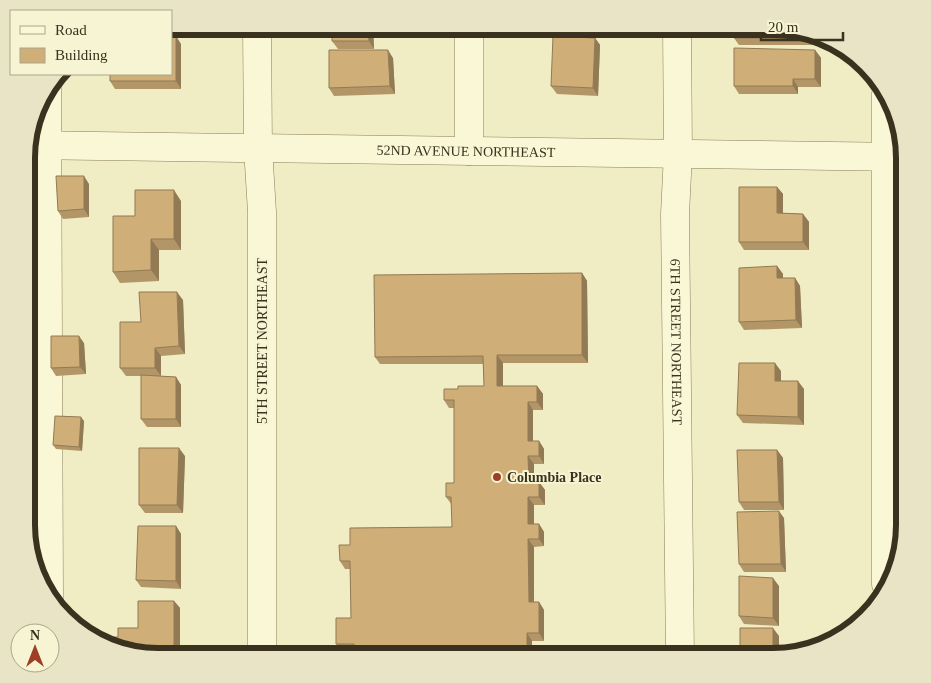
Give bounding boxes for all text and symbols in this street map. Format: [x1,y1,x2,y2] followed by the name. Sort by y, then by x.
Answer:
[10,10,172,75] legend
[761,10,844,42] scale bar
[768,19,799,35] text: 20 m
[55,22,87,38] text: Road
[55,47,108,63] text: Building
[376,142,556,160] street label: 52ND AVENUE NORTHEAST
[255,257,270,424] street label: 5TH STREET NORTHEAST
[668,259,685,426] street label: 6TH STREET NORTHEAST
[507,470,602,485] place label: Columbia Place
[491,471,503,483] marker: Columbia Place
[10,623,60,673] north arrow
[30,628,40,643] text: N

